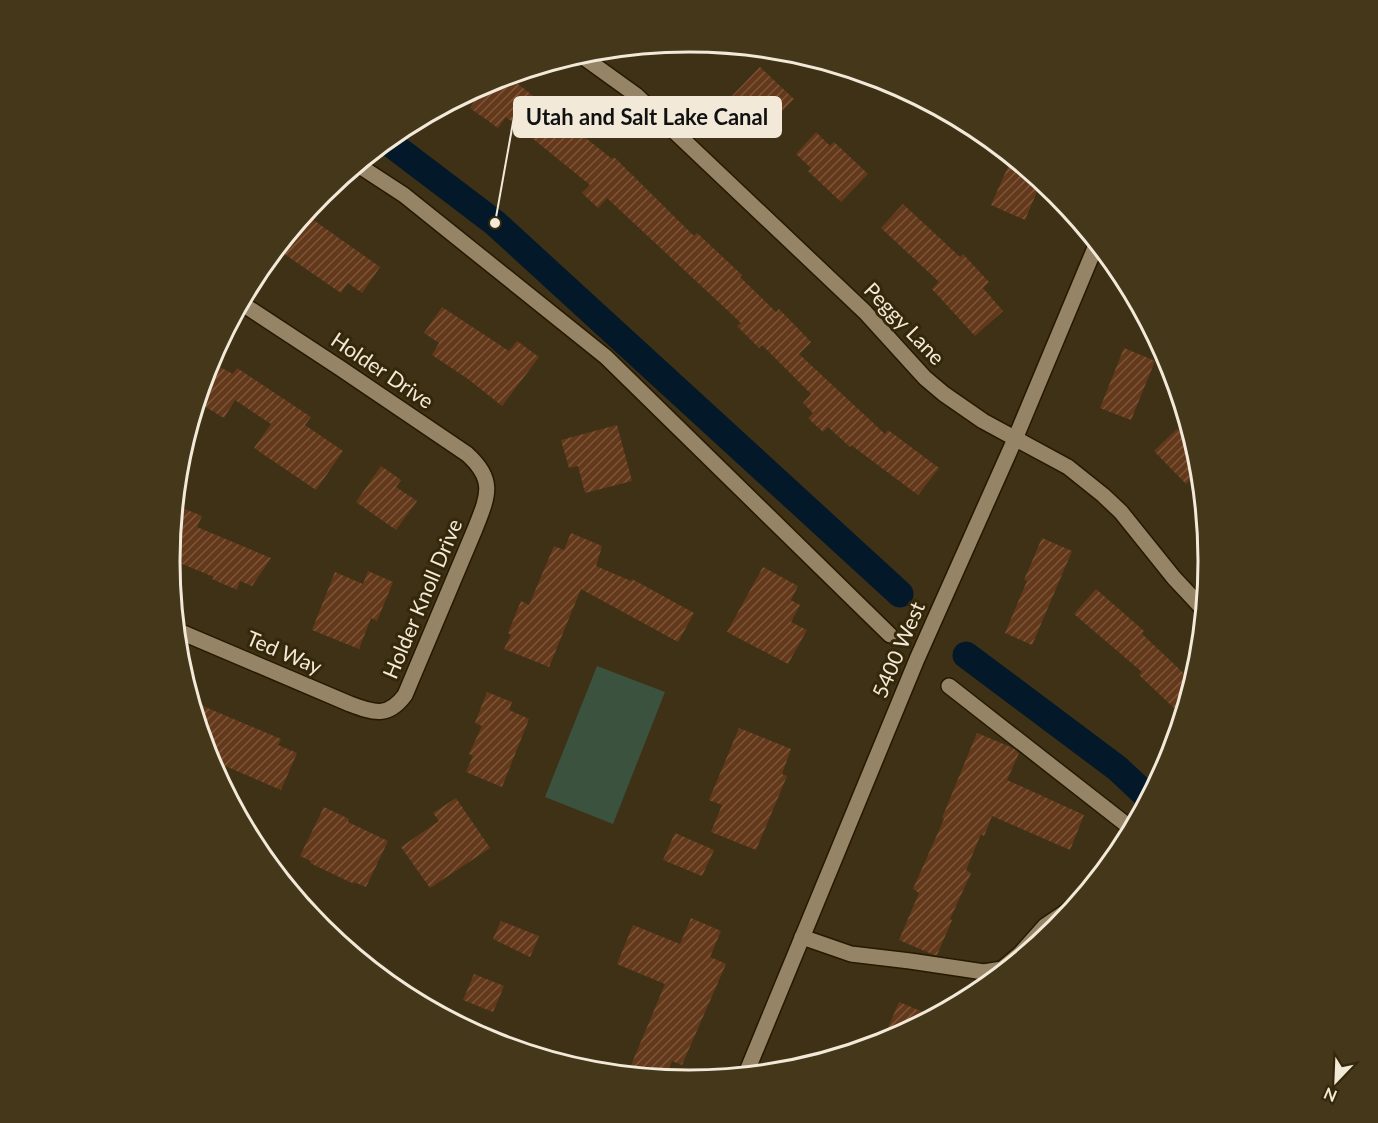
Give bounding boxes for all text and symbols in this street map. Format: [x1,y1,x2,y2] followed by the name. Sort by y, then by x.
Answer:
[514,97,781,137] callout: Utah and Salt Lake Canal
[526,103,768,130] text: Utah and Salt Lake Canal
[860,277,950,369] street label: Peggy Lane
[327,326,439,413] street label: Holder Drive
[377,515,467,682] street label: Holder Knoll Drive
[866,597,929,701] street label: 5400 West
[243,625,326,679] street label: Ted Way
[1306,1051,1366,1111] north arrow
[1321,1084,1339,1106] text: N

